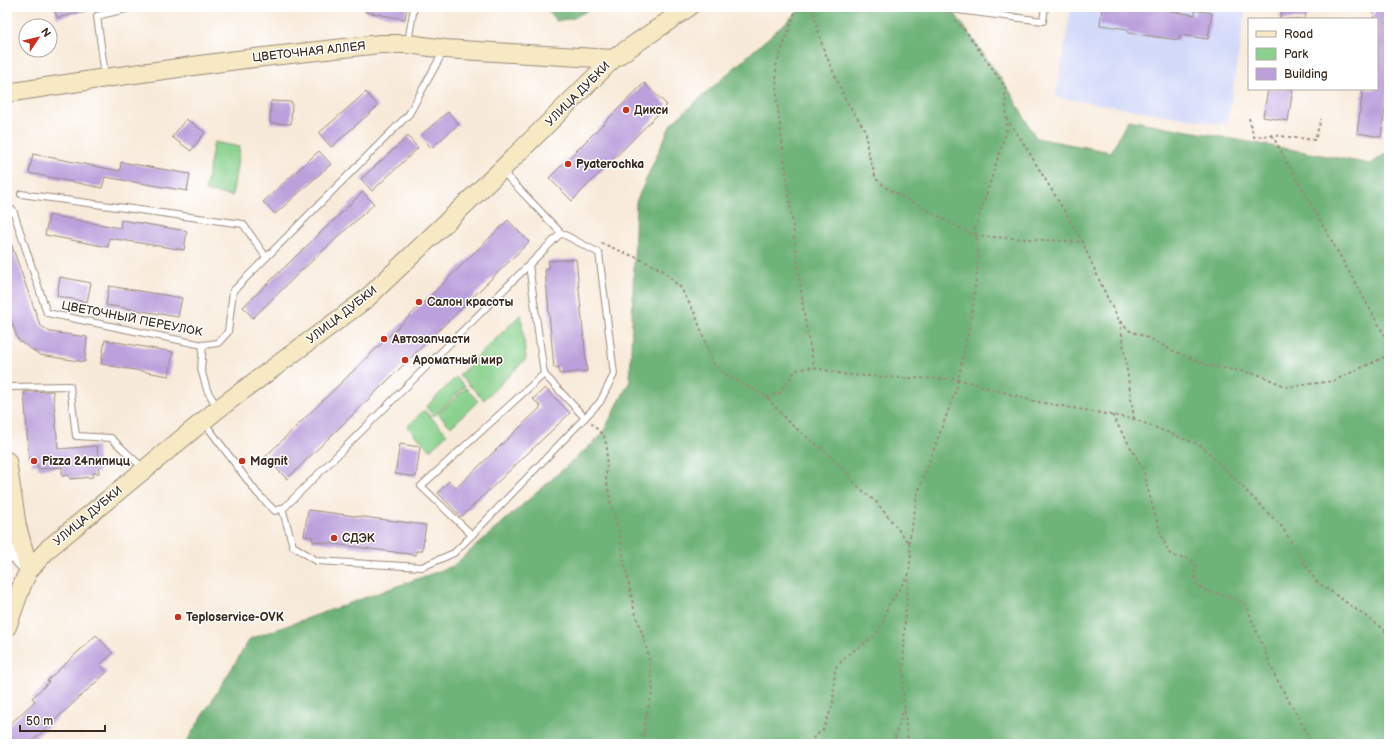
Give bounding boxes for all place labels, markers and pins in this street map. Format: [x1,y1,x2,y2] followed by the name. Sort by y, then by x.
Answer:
[634,103,669,118] place label: Дикси
[621,105,631,115] marker: Дикси
[576,157,644,172] place label: Pyaterochka
[563,159,573,169] marker: Pyaterochka
[427,295,513,310] place label: Салон красоты
[414,297,424,307] marker: Салон красоты
[391,332,470,347] place label: Автозапчасти
[379,334,389,344] marker: Автозапчасти
[412,353,503,368] place label: Ароматный мир
[400,355,410,365] marker: Ароматный мир
[42,454,131,469] place label: Pizza 24пипицц
[250,454,288,469] place label: Magnit
[29,456,39,466] marker: Pizza 24пипицц
[237,456,247,466] marker: Magnit
[342,531,376,546] place label: СДЭК
[329,533,339,543] marker: СДЭК
[186,610,284,625] place label: Teploservice-OVK
[173,612,183,622] marker: Teploservice-OVK

